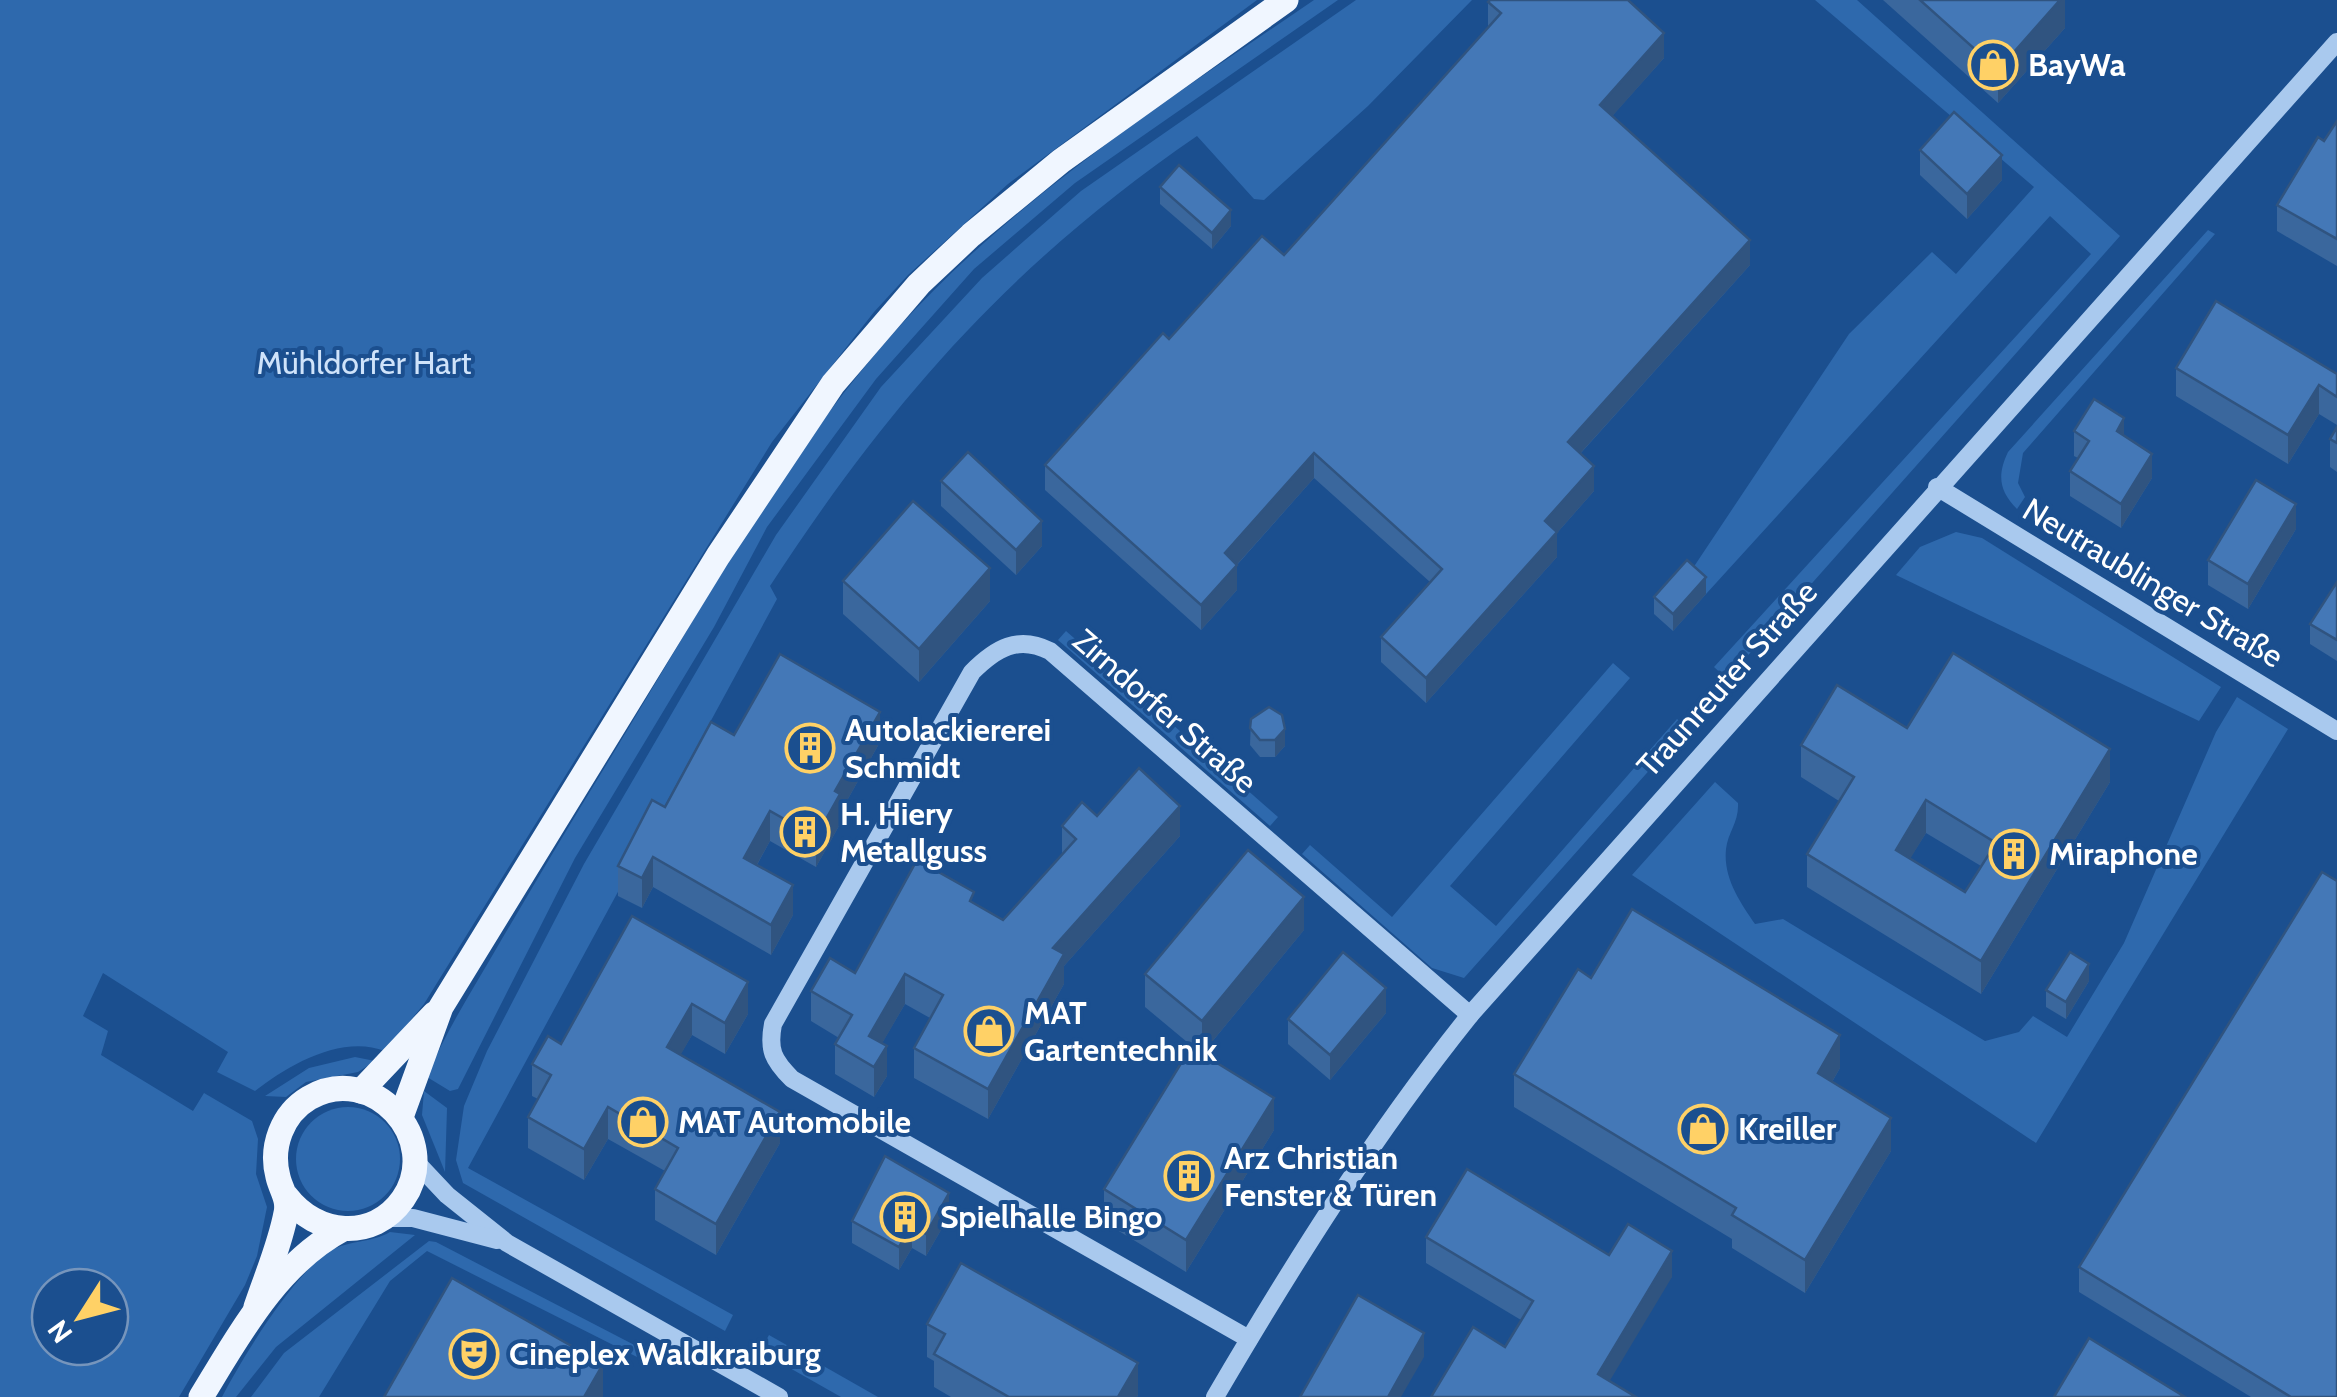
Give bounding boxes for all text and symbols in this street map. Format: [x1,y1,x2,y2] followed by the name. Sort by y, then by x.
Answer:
[1967,39,2019,91] shop icon: BayWa
[2028,45,2126,84] place label: BayWa
[256,343,472,382] park label: Mühldorfer Hart
[2016,489,2290,676] street label: Neutraublinger Straße
[1628,573,1825,785] street label: Traunreuter Straße
[1066,620,1265,801] street label: Zirndorfer Straße
[845,710,1051,786] place label: Autolackiererei Schmidt
[784,722,836,774] building icon: Autolackiererei Schmidt
[840,794,987,870] place label: H. Hiery Metallguss
[779,806,831,858] building icon: H. Hiery Metallguss
[1988,828,2040,880] building icon: Miraphone
[2049,834,2198,873] place label: Miraphone
[1024,993,1218,1069] place label: MAT Gartentechnik
[963,1005,1015,1057] shop icon: MAT Gartentechnik
[617,1096,669,1148] shop icon: MAT Automobile
[678,1102,911,1141] place label: MAT Automobile
[1677,1103,1729,1155] shop icon: Kreiller
[1738,1109,1837,1148] place label: Kreiller
[1224,1138,1437,1214] place label: Arz Christian Fenster & Türen
[1163,1150,1215,1202] building icon: Arz Christian Fenster & Türen
[879,1191,931,1243] building icon: Spielhalle Bingo
[940,1197,1163,1236] place label: Spielhalle Bingo
[30,1267,130,1367] north arrow
[40,1314,79,1350] text: N
[448,1328,500,1380] theatre icon: Cineplex Waldkraiburg
[509,1334,821,1373] place label: Cineplex Waldkraiburg

